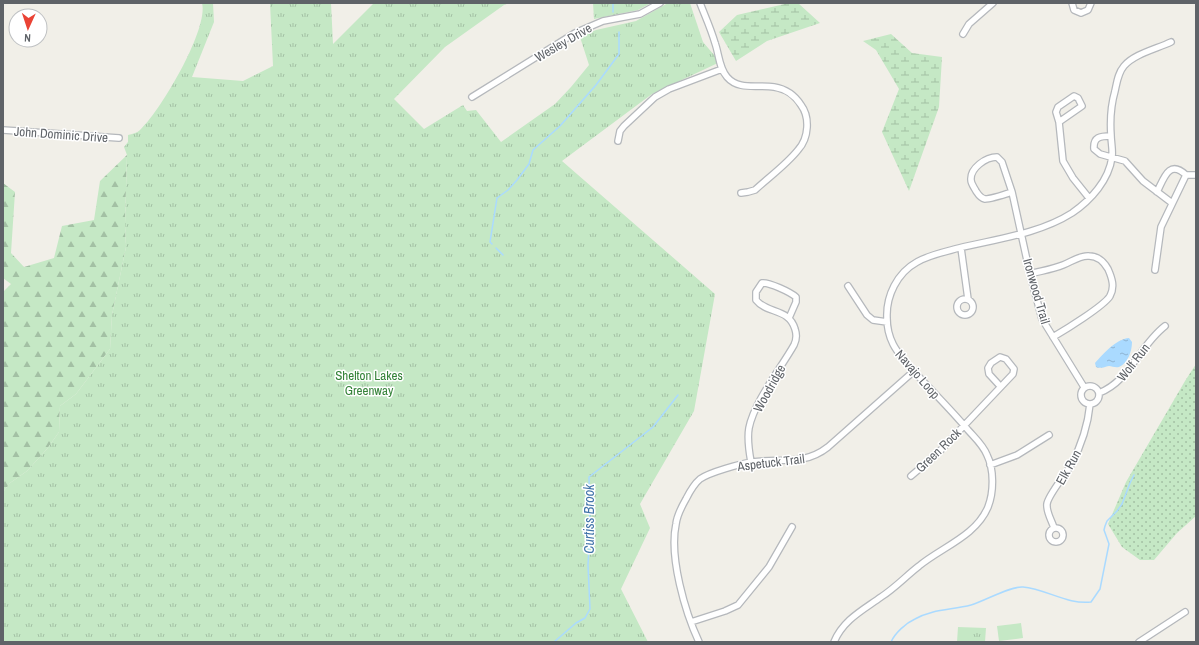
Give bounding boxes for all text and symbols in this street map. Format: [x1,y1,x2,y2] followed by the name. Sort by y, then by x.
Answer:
[8,8,48,48] north arrow
[532,19,595,66] street label: Wesley Drive
[24,31,31,45] text: N
[13,123,109,146] street label: John Dominic Drive
[1019,256,1054,326] street label: Ironwood Trail
[1113,340,1154,385] street label: Wolf Run
[892,346,944,403] street label: Navajo Loop
[749,361,790,415] street label: Woodridge
[335,367,403,399] park label: Shelton Lakes Greenway
[912,424,965,476] street label: Green Rock
[1052,447,1085,488] street label: Elk Run
[736,450,806,475] street label: Aspetuck Trail
[580,483,598,554] water label: Curtiss Brook

